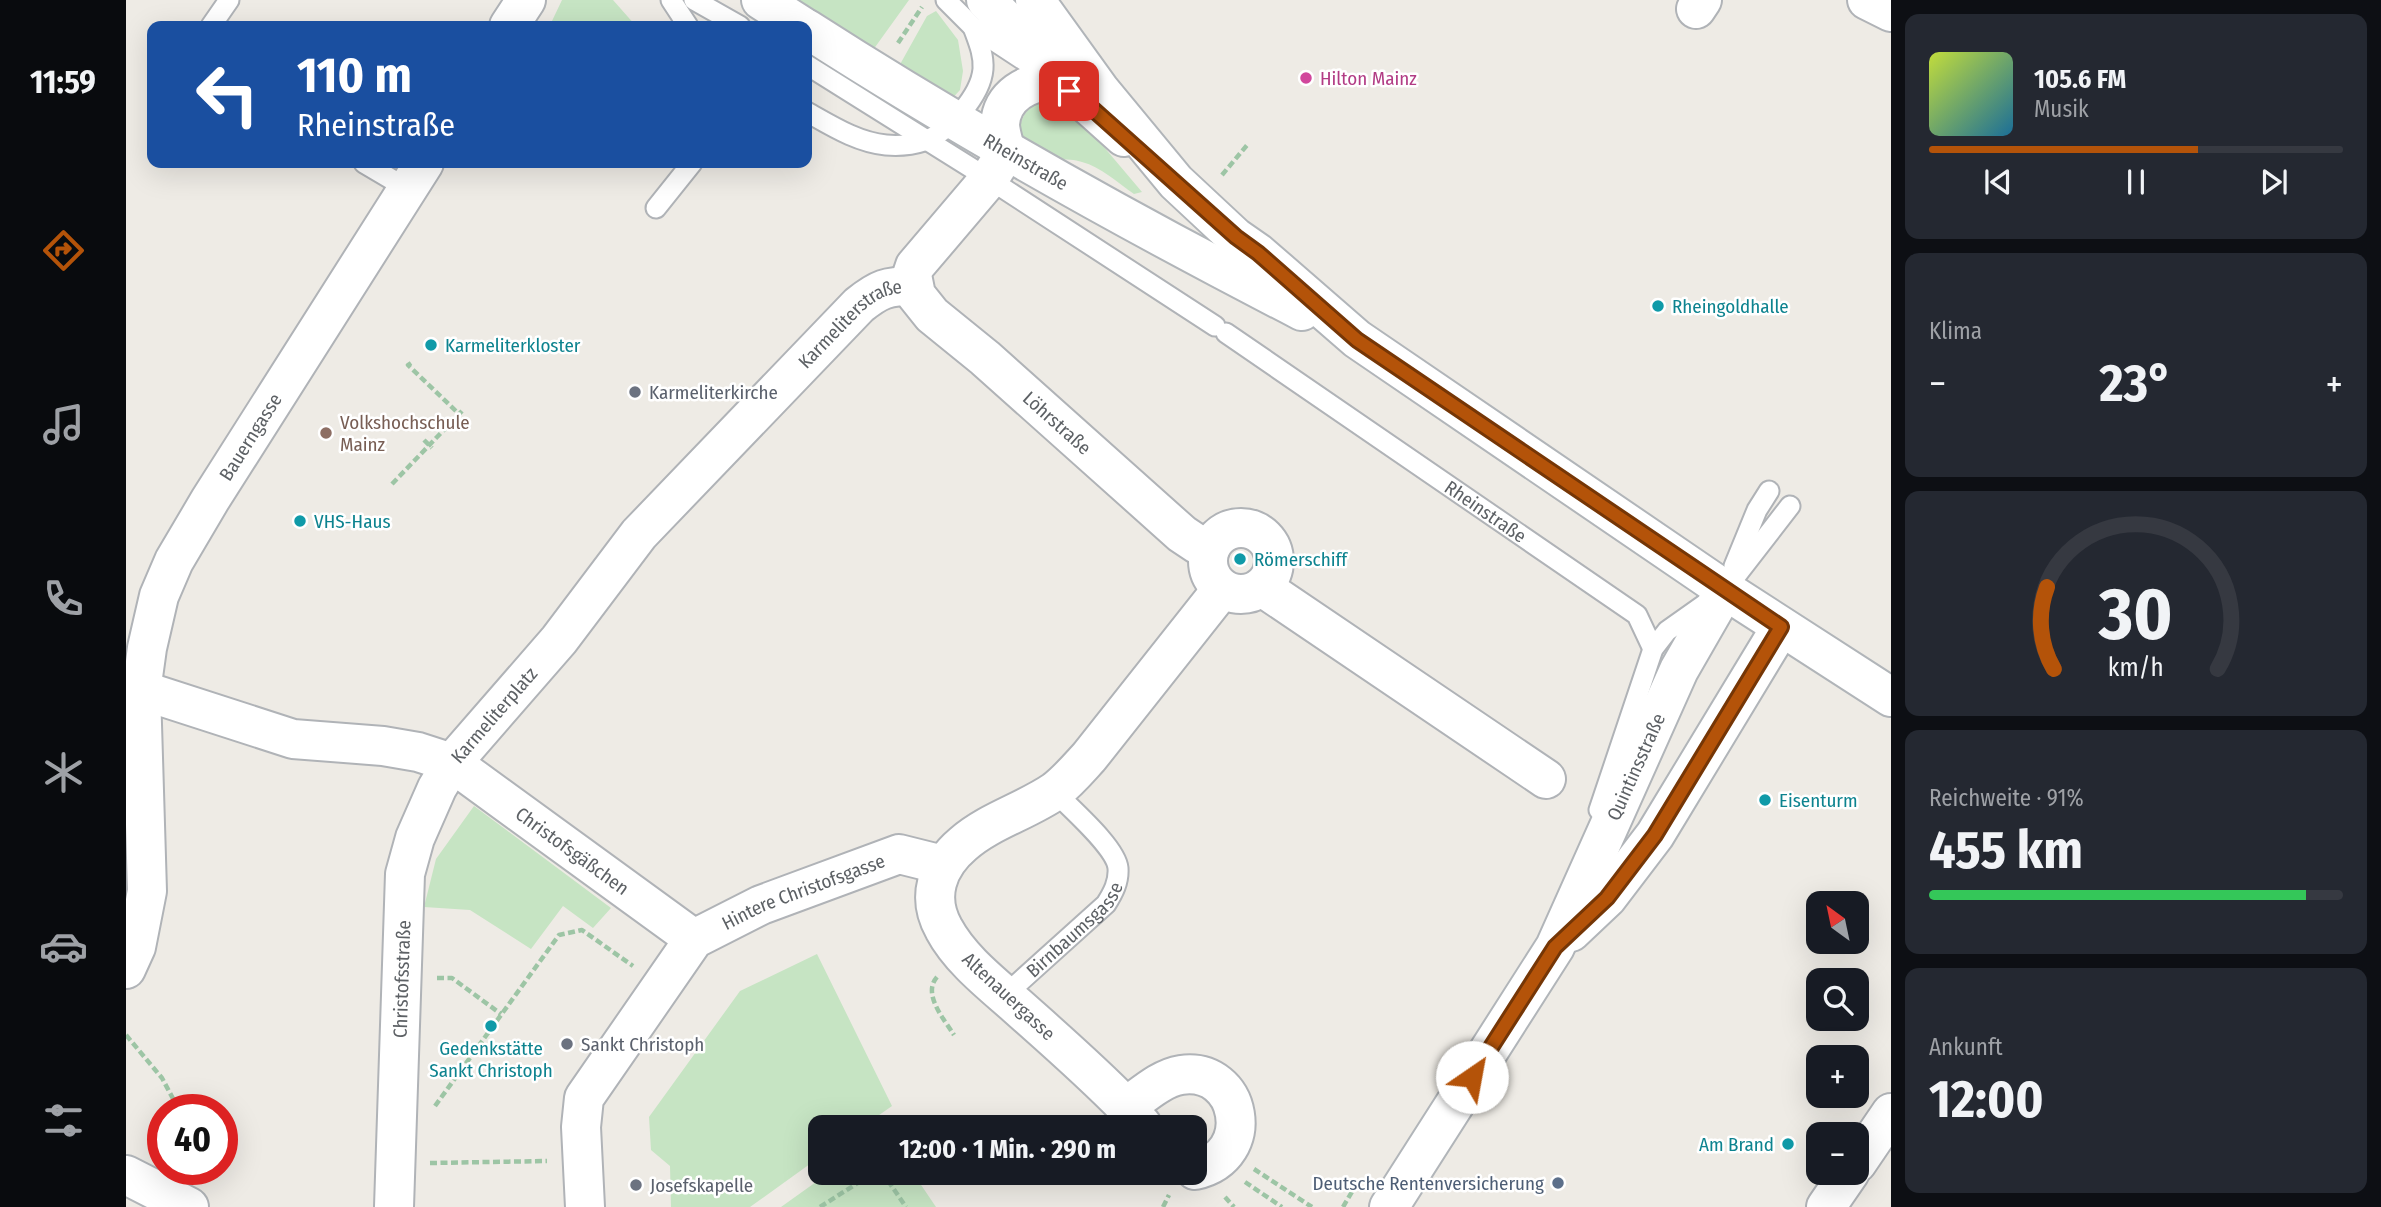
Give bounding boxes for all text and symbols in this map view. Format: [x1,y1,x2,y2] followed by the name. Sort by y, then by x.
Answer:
[297,46,412,105] text: 110 m
[182,49,273,140] icon: left
[1039,61,1099,121] pin
[30,63,96,101] text: 11:59
[2034,64,2126,95] text: 105.6 FM
[1320,67,1417,90] place label: Hilton Mainz
[1298,70,1314,86] marker: Hilton Mainz
[1050,72,1088,110] icon: arrive
[2034,95,2089,123] text: Musik
[297,106,455,144] text: Rheinstraße
[979,129,1072,195] street label: Rheinstraße
[1979,163,2017,201] icon: previous
[2117,163,2155,201] icon: pause
[2255,163,2293,201] icon: next
[39,226,88,275] icon: directions
[794,275,903,373] street label: Karmeliterstraße
[1672,295,1789,318] place label: Rheingoldhalle
[1650,298,1666,314] marker: Rheingoldhalle
[1929,317,1982,345] text: Klima
[445,334,581,357] place label: Karmeliterkloster
[423,337,439,353] marker: Karmeliterkloster
[2099,352,2172,415] text: 23°
[1929,361,1946,407] text: −
[2326,361,2343,407] text: +
[649,381,778,404] place label: Karmeliterkirche
[627,384,643,400] marker: Karmeliterkirche
[1018,387,1096,459] street label: Löhrstraße
[214,389,287,485] street label: Bauerngasse
[39,400,88,449] icon: music
[340,411,470,456] place label: Volkshochschule Mainz
[318,425,334,441] marker: Volkshochschule Mainz
[1440,476,1531,548] street label: Rheinstraße
[314,510,391,533] place label: VHS-Haus
[292,513,308,529] marker: VHS-Haus
[1254,548,1348,571] place label: Römerschiff
[1232,551,1248,567] marker: Römerschiff
[2098,572,2173,659] text: 30
[39,574,88,623] icon: phone
[2108,653,2164,683] text: km/h
[446,662,542,768] street label: Karmeliterplatz
[1602,710,1670,824] street label: Quintinsstraße
[39,748,88,797] icon: climate
[1929,784,2084,812] text: Reichweite · 91%
[1779,789,1858,812] place label: Eisenturm
[1757,792,1773,808] marker: Eisenturm
[511,802,633,900] street label: Christofsgäßchen
[1929,819,2083,882] text: 455 km
[718,849,888,935] street label: Hintere Christofsgasse
[1022,879,1128,982] street label: Birnbaumsgasse
[1806,891,1869,954] north arrow
[1806,891,1869,1185] map controls
[389,920,415,1038] street label: Christofsstraße
[39,922,88,971] icon: car
[957,948,1060,1045] street label: Altenauergasse
[1806,968,1869,1031] button: search
[483,1018,499,1034] marker: Gedenkstätte Sankt Christoph
[581,1033,704,1056] place label: Sankt Christoph
[1929,1033,2003,1061] text: Ankunft
[559,1036,575,1052] marker: Sankt Christoph
[429,1037,553,1082] place label: Gedenkstätte Sankt Christoph
[1435,1040,1509,1114] position arrow
[1806,1045,1869,1108] button: +
[1929,1068,2044,1131] text: 12:00
[147,1094,238,1185] speed limit sign: 40
[39,1096,88,1145] icon: filters
[1806,1122,1869,1185] button: −
[1699,1133,1774,1156] place label: Am Brand
[899,1134,1116,1165] text: 12:00 · 1 Min. · 290 m
[1780,1136,1796,1152] marker: Am Brand
[1313,1172,1544,1195] place label: Deutsche Rentenversicherung
[650,1174,753,1197] place label: Josefskapelle
[1550,1175,1566,1191] marker: Deutsche Rentenversicherung
[628,1177,644,1193] marker: Josefskapelle

